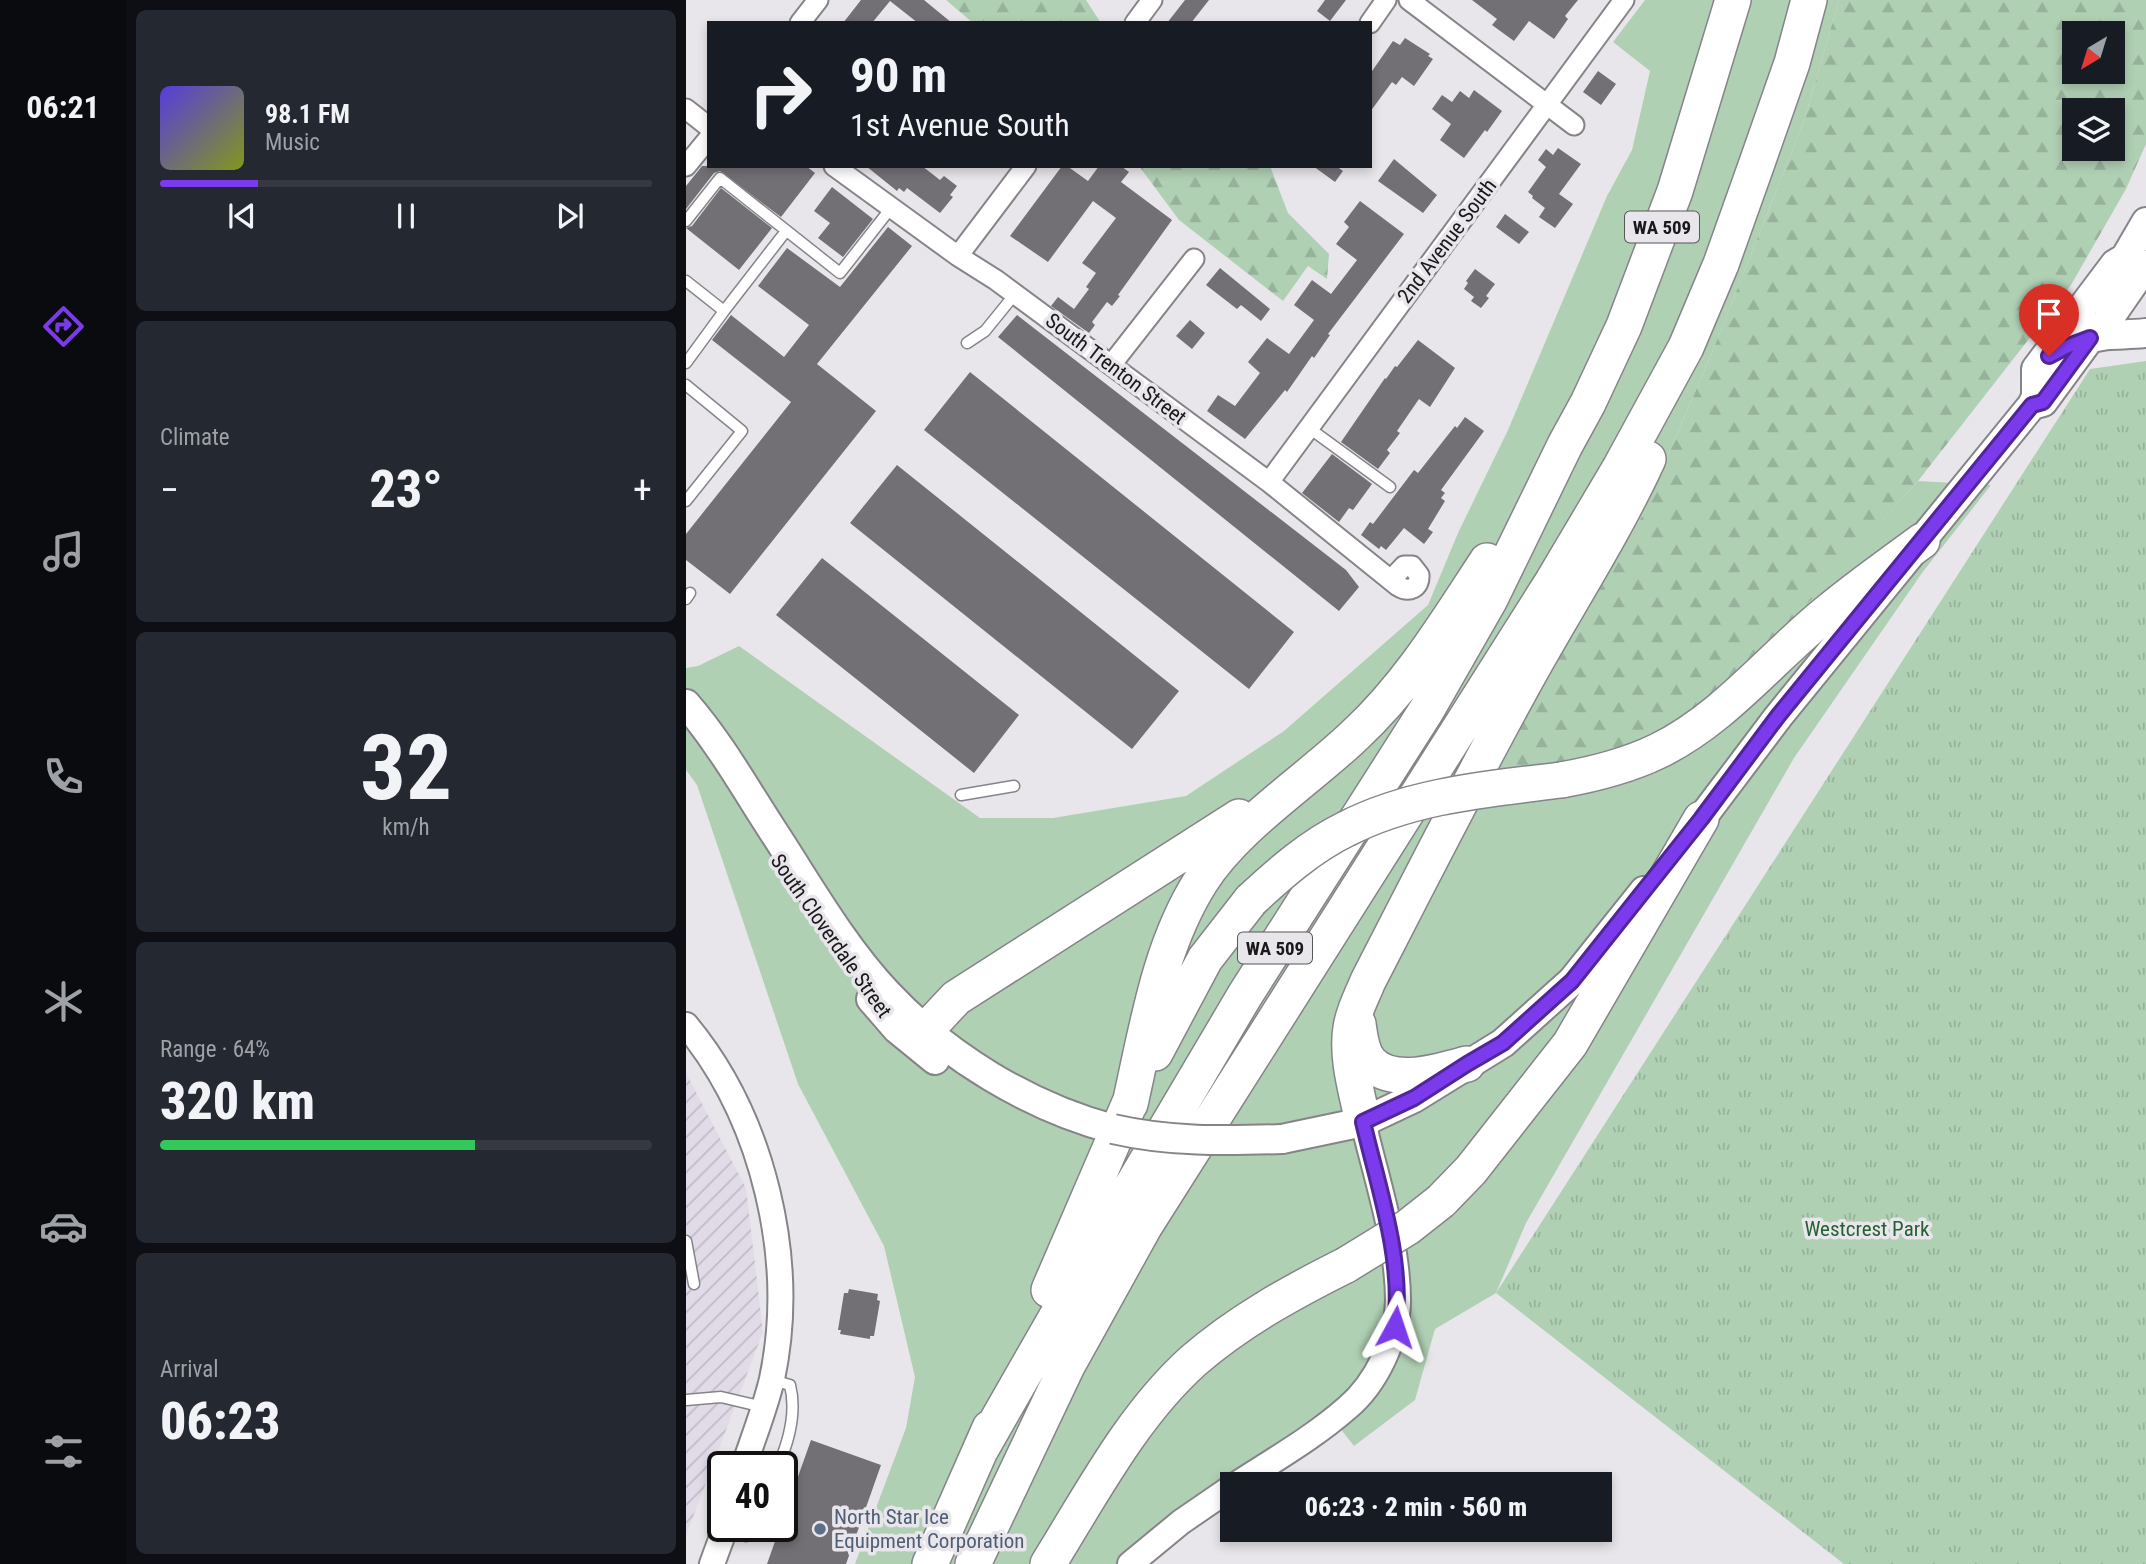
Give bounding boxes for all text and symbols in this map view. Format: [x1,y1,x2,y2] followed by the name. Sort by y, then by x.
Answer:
[2062,21,2124,84] north arrow
[2062,21,2125,161] map controls
[850,47,947,104] text: 90 m
[735,49,826,140] icon: right
[26,88,100,126] text: 06:21
[2062,98,2125,161] button: layers
[265,99,350,129] text: 98.1 FM
[850,106,1070,144] text: 1st Avenue South
[265,129,320,156] text: Music
[1393,174,1501,308] street label: 2nd Avenue South
[223,197,261,235] icon: previous
[387,197,425,235] icon: pause
[551,197,589,235] icon: next
[1625,212,1699,243] road number: WA 509
[2019,284,2079,356] pin
[2030,295,2068,333] icon: arrive
[39,302,88,351] icon: directions
[1041,308,1191,430] street label: South Trenton Street
[160,424,230,451] text: Climate
[369,459,443,520] text: 23°
[160,468,179,512] text: −
[633,468,652,512] text: +
[39,527,88,576] icon: music
[360,715,452,821] text: 32
[39,752,88,801] icon: phone
[382,814,430,841] text: km/h
[766,850,896,1022] street label: South Cloverdale Street
[1238,932,1312,964] road number: WA 509
[39,977,88,1026] icon: climate
[160,1036,270,1063] text: Range · 64%
[160,1071,315,1132] text: 320 km
[39,1202,88,1251] icon: car
[1804,1217,1930,1241] park label: Westcrest Park
[1358,1290,1432,1364] position arrow
[160,1356,219,1383] text: Arrival
[160,1391,280,1452] text: 06:23
[39,1427,88,1476] icon: filters
[707,1451,798,1542] speed limit sign: 40
[1305,1492,1527,1522] text: 06:23 · 2 min · 560 m
[834,1505,1024,1553] place label: North Star Ice Equipment Corporation
[812,1521,828,1537] marker: North Star Ice Equipment Corporation

